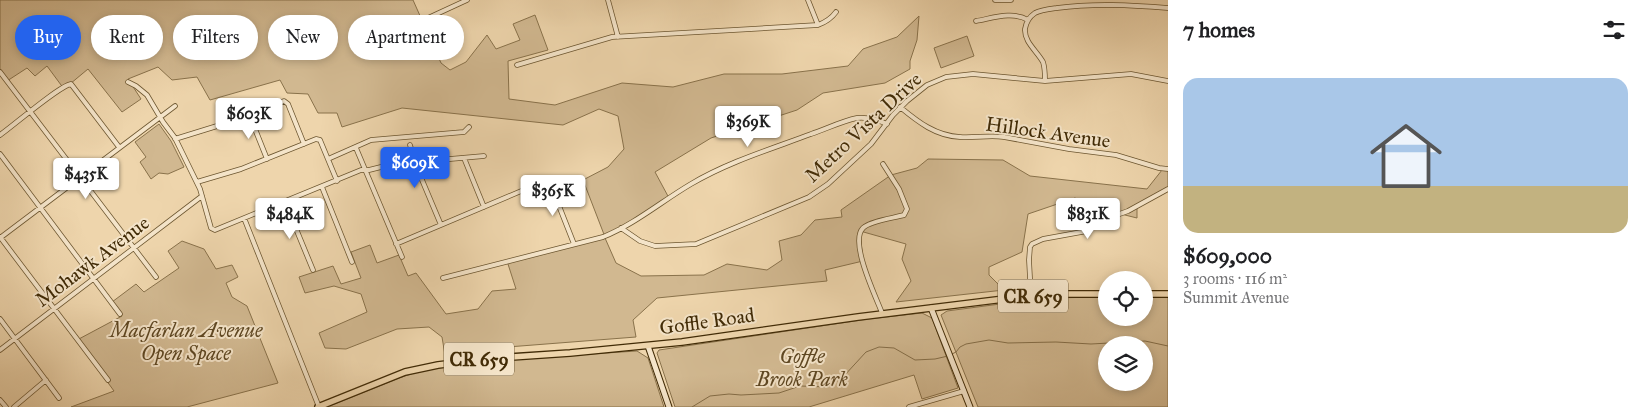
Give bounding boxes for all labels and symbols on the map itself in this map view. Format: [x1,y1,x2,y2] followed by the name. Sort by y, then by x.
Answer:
[800,67,926,187] street label: Metro Vista Drive
[214,98,284,140] pin: $603K
[713,106,783,148] pin: $369K
[984,111,1112,153] street label: Hillock Avenue
[380,146,450,189] pin: $609K
[51,158,121,200] pin: $435K
[518,174,588,217] pin: $365K
[255,198,325,240] pin: $484K
[1053,198,1123,240] pin: $831K
[30,210,154,312] street label: Mohawk Avenue
[998,280,1068,312] road number: CR 659
[658,302,756,340] street label: Goffle Road
[108,318,263,366] park label: Macfarlan Avenue Open Space
[444,342,514,376] road number: CR 659
[755,344,848,391] park label: Goffle Brook Park

